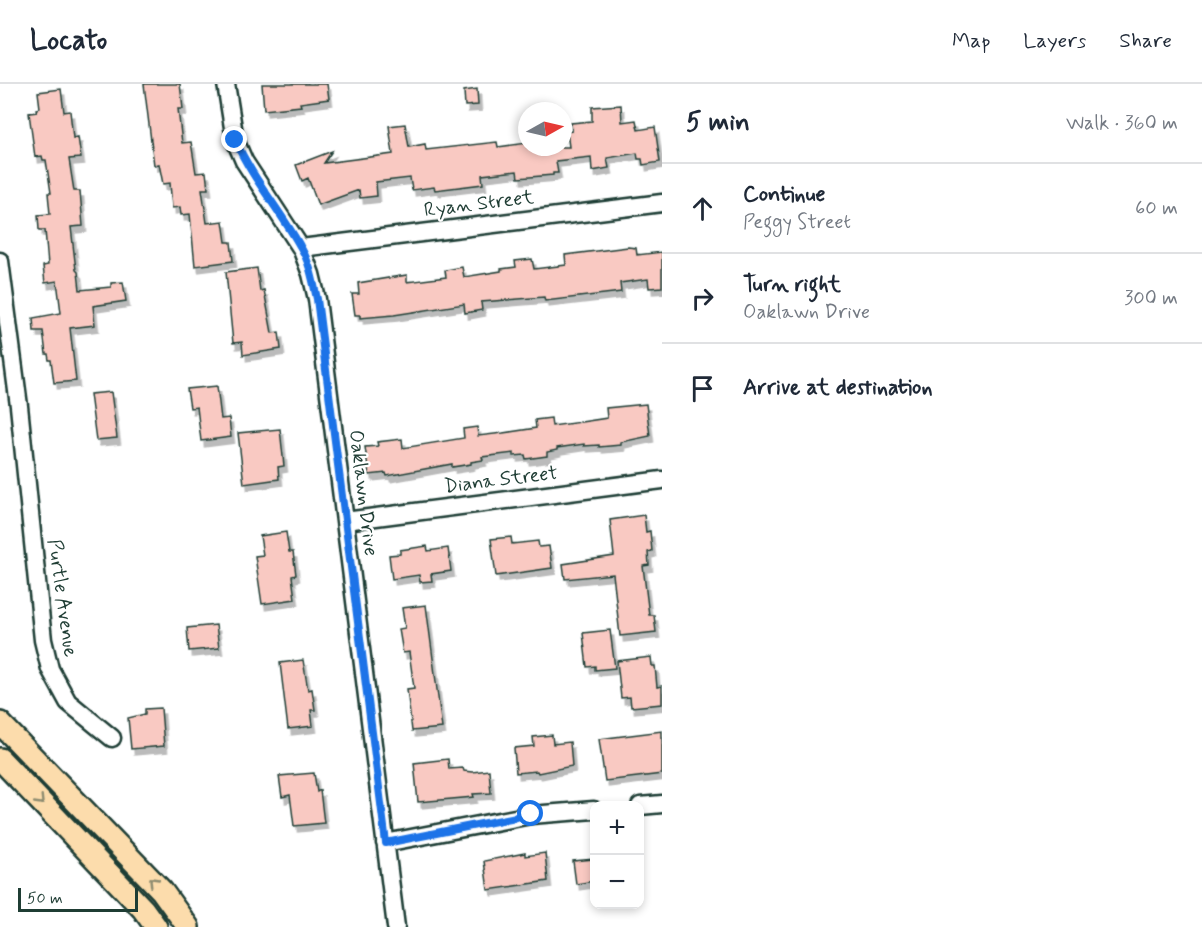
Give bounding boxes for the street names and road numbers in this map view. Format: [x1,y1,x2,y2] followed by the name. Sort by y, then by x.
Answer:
[423,184,536,224] street label: Ryan Street
[342,428,384,558] street label: Oaklawn Drive
[443,460,559,500] street label: Diana Street
[40,537,84,659] street label: Purtle Avenue

